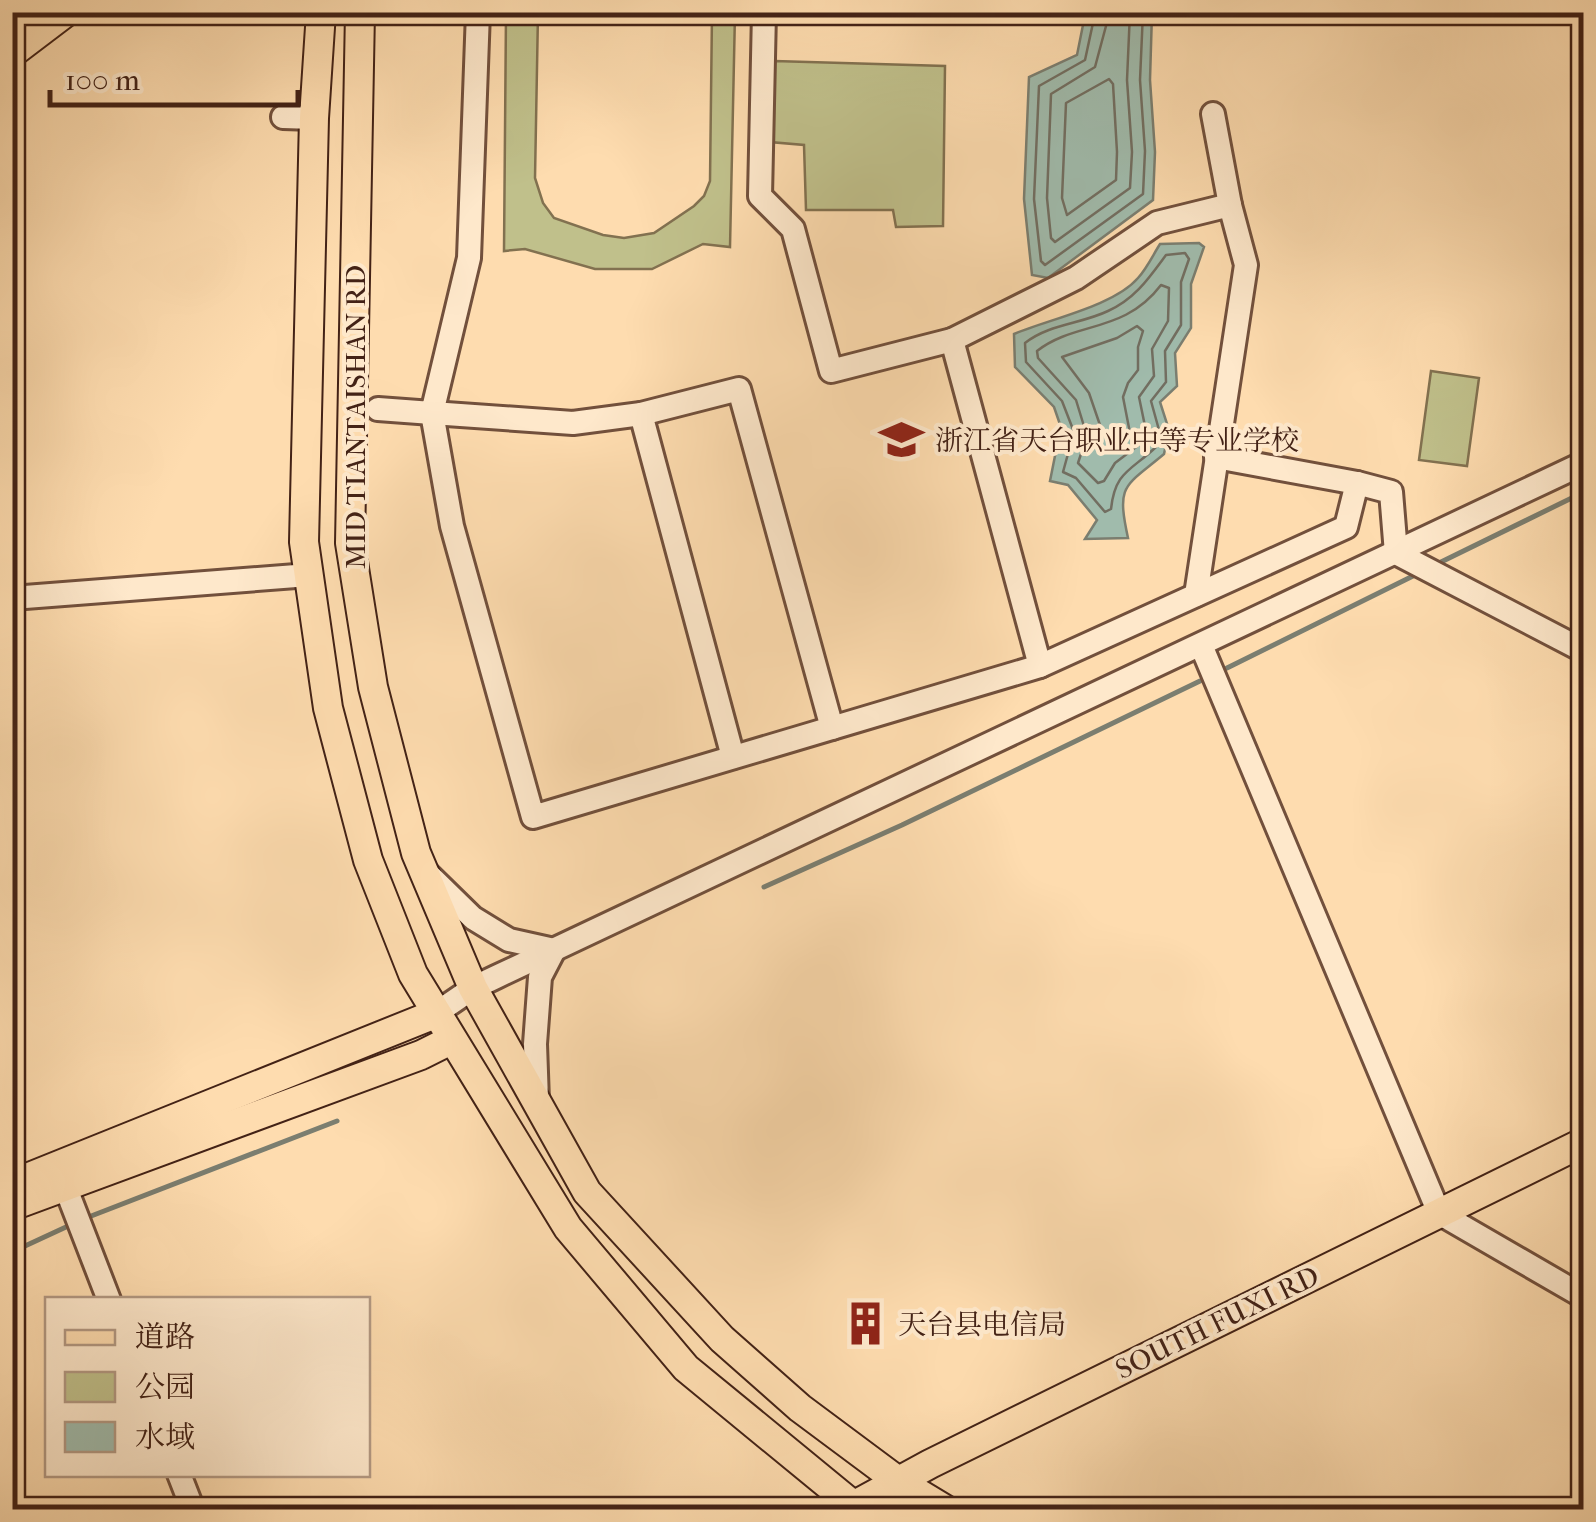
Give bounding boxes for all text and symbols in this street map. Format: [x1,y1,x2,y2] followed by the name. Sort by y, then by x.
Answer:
[50,45,298,107] scale bar
[65,63,140,98] text: 100 m
[339,265,372,569] street label: MID TIANTAISHAN RD
[878,416,926,464] school or university icon: 浙江省天台职业中等专业学校
[935,424,1299,457] place label: 浙江省天台职业中等专业学校
[1110,1259,1324,1386] street label: SOUTH FUXI RD
[45,1297,370,1477] legend
[841,1300,889,1348] building icon: 天台县电信局
[898,1308,1066,1341] place label: 天台县电信局
[135,1320,195,1355] text: 道路
[135,1370,195,1405] text: 公园
[135,1420,195,1455] text: 水域

